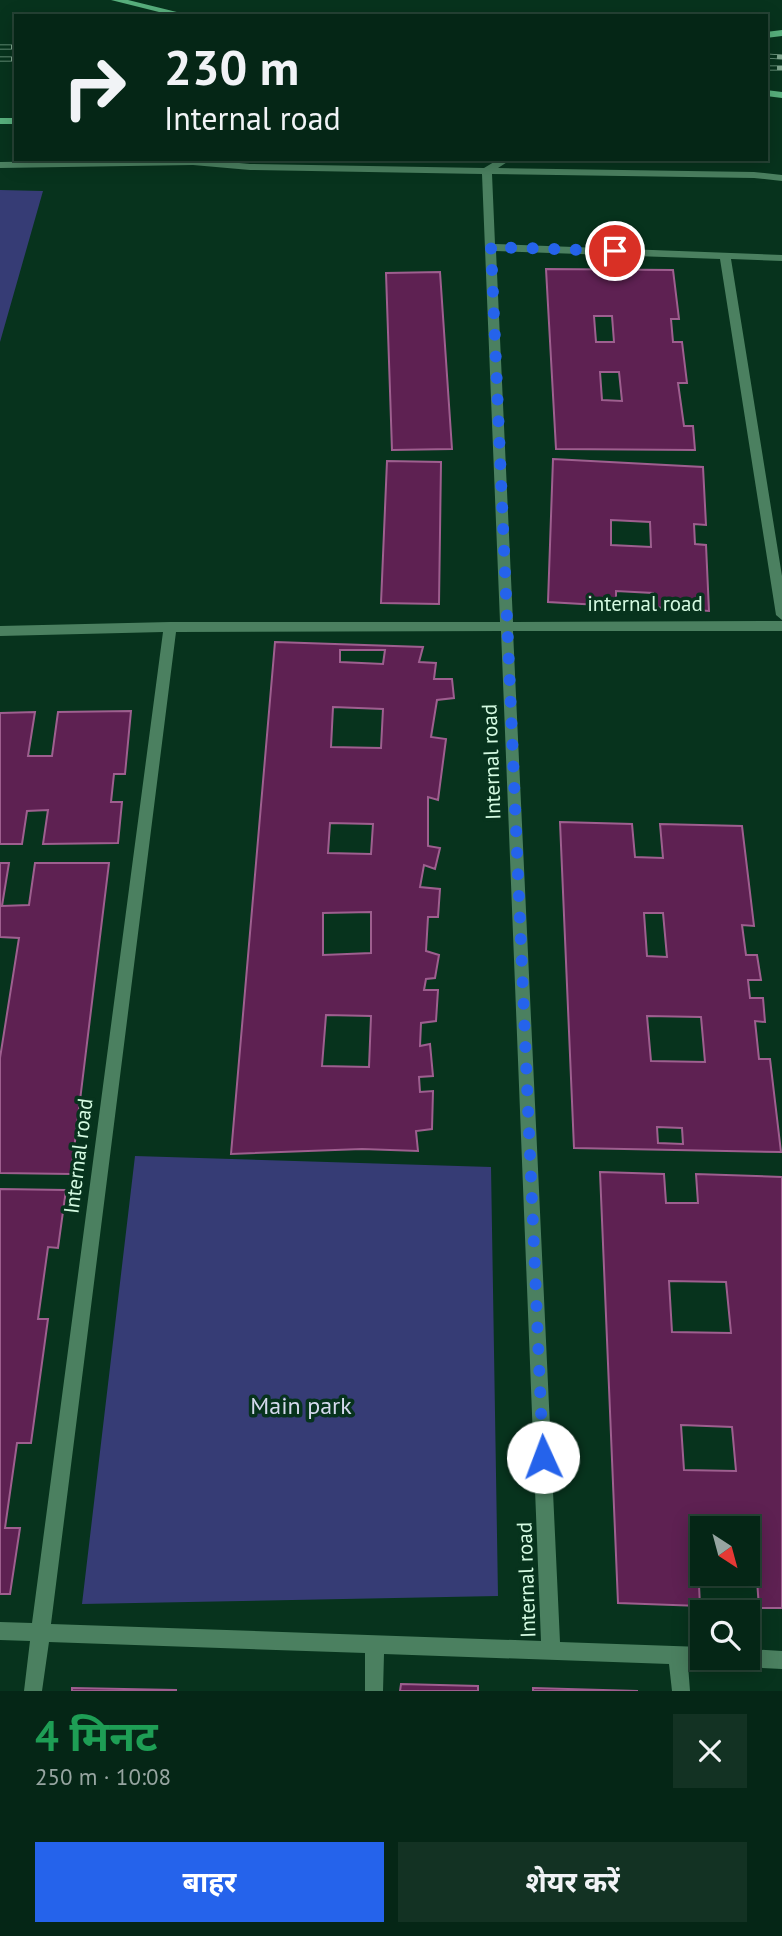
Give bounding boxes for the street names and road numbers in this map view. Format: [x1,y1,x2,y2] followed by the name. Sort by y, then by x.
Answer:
[587,590,703,617] street label: internal road
[475,704,507,820] street label: Internal road
[58,1097,98,1215] street label: Internal road
[510,1522,542,1638] street label: Internal road

